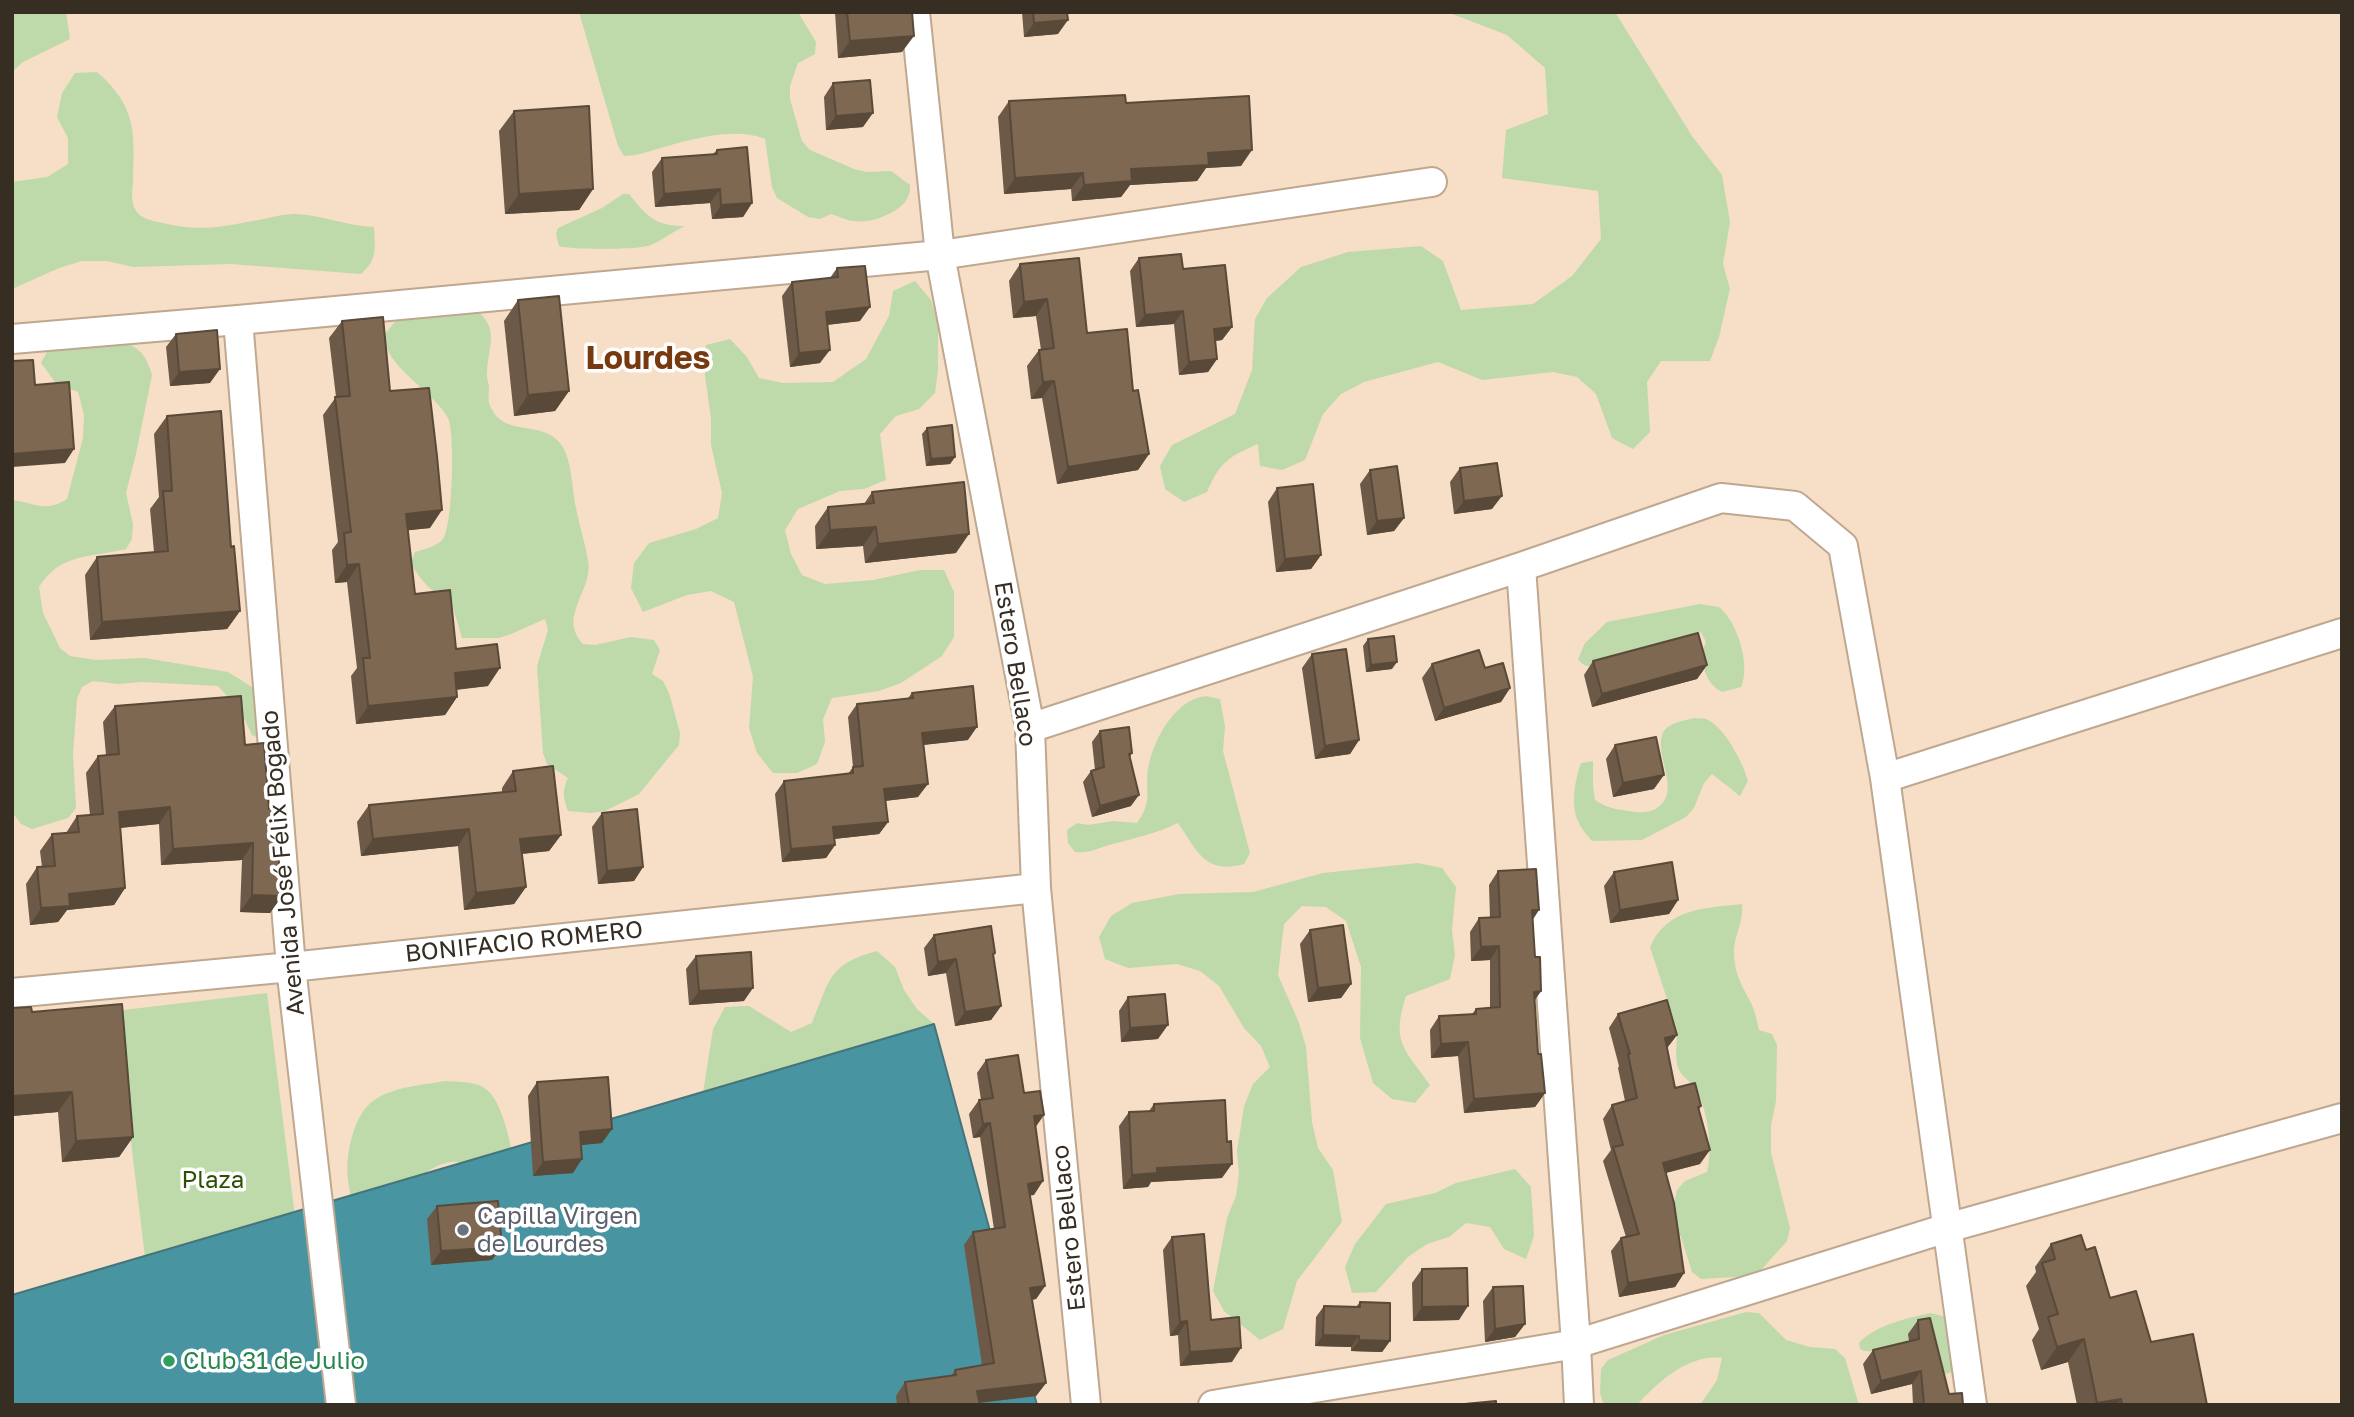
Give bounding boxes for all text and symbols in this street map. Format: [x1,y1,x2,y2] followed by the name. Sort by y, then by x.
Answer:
[586,340,710,378] district label: Lourdes
[988,579,1042,749] street label: Estero Bellaco
[255,709,311,1017] street label: Avenida José Félix Bogado
[404,915,644,969] street label: BONIFACIO ROMERO
[1046,1144,1092,1312] street label: Estero Bellaco
[182,1166,244,1194] park label: Plaza
[477,1202,638,1258] place label: Capilla Virgen de Lourdes
[455,1222,471,1238] marker: Capilla Virgen de Lourdes
[183,1347,365,1375] place label: Club 31 de Julio
[161,1353,177,1369] marker: Club 31 de Julio

